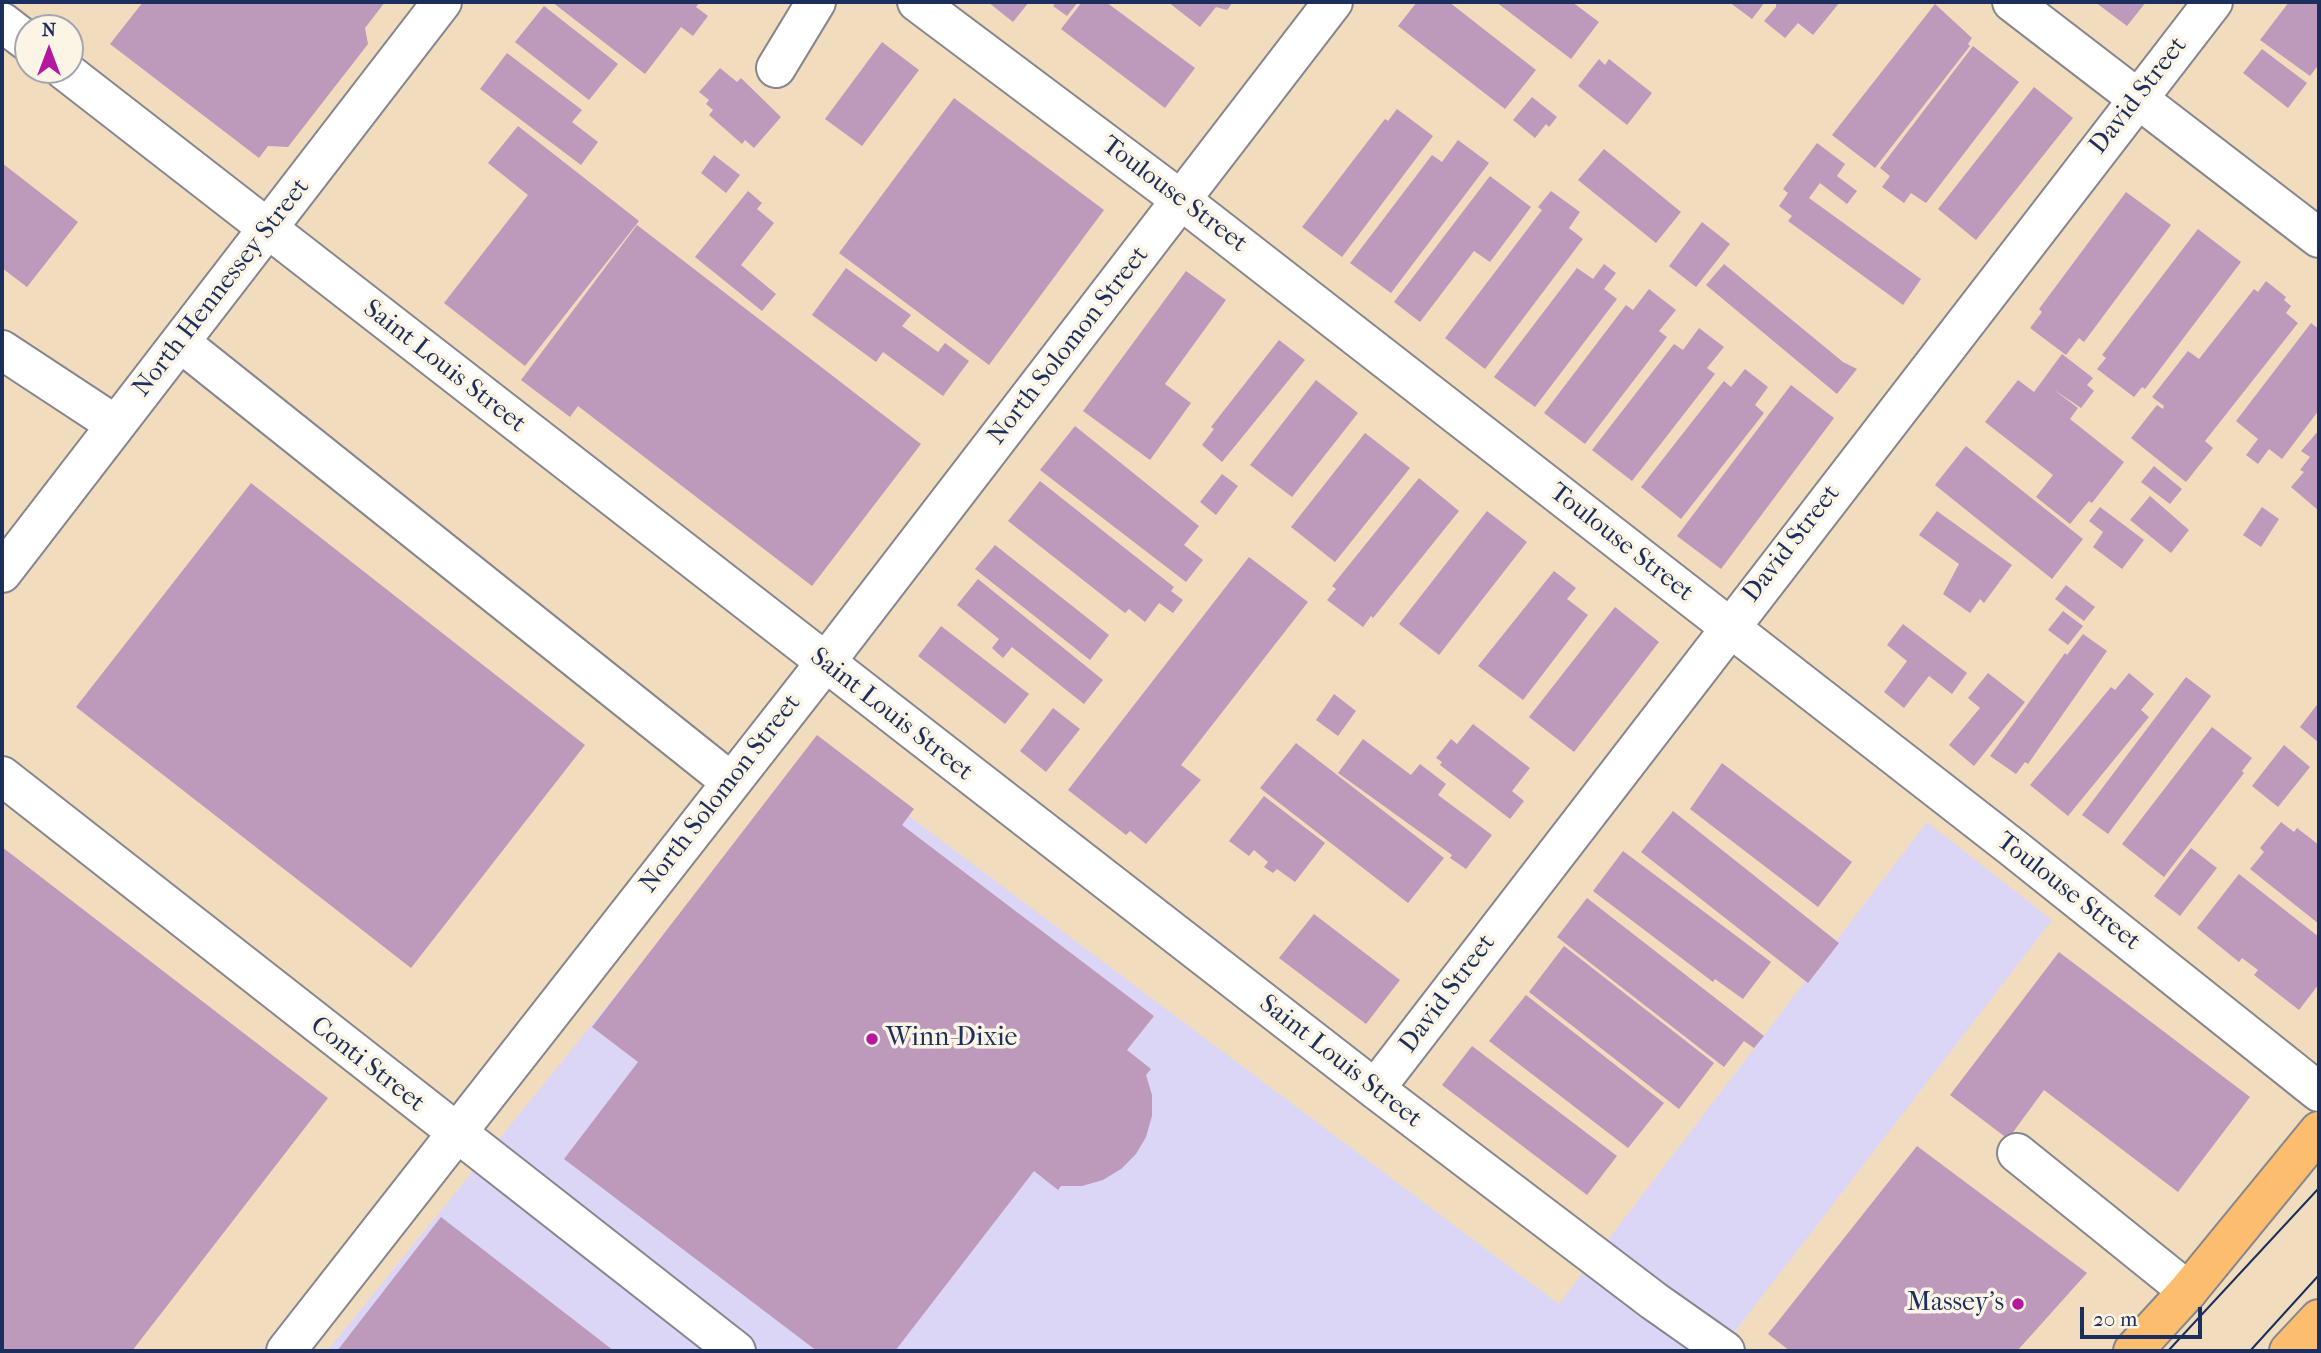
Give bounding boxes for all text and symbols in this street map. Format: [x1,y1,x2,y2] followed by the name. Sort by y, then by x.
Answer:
[14,14,84,84] north arrow
[42,19,56,41] text: N
[2084,31,2194,161] street label: David Street
[1095,130,1253,260] street label: Toulouse Street
[127,173,317,403] street label: North Hennessey Street
[982,241,1156,451] street label: North Solomon Street
[356,294,532,440] street label: Saint Louis Street
[1543,477,1699,609] street label: Toulouse Street
[1737,479,1847,609] street label: David Street
[803,642,979,788] street label: Saint Louis Street
[634,689,808,899] street label: North Solomon Street
[1990,826,2146,958] street label: Toulouse Street
[1393,929,1503,1059] street label: David Street
[1252,989,1428,1135] street label: Saint Louis Street
[304,1011,430,1119] street label: Conti Street
[886,1023,1017,1055] place label: Winn-Dixie
[864,1031,880,1047] marker: Winn-Dixie
[1907,1288,2004,1320] place label: Massey's
[2083,1294,2206,1338] scale bar
[2010,1296,2026,1312] marker: Massey's
[2093,1307,2137,1331] text: 20 m

